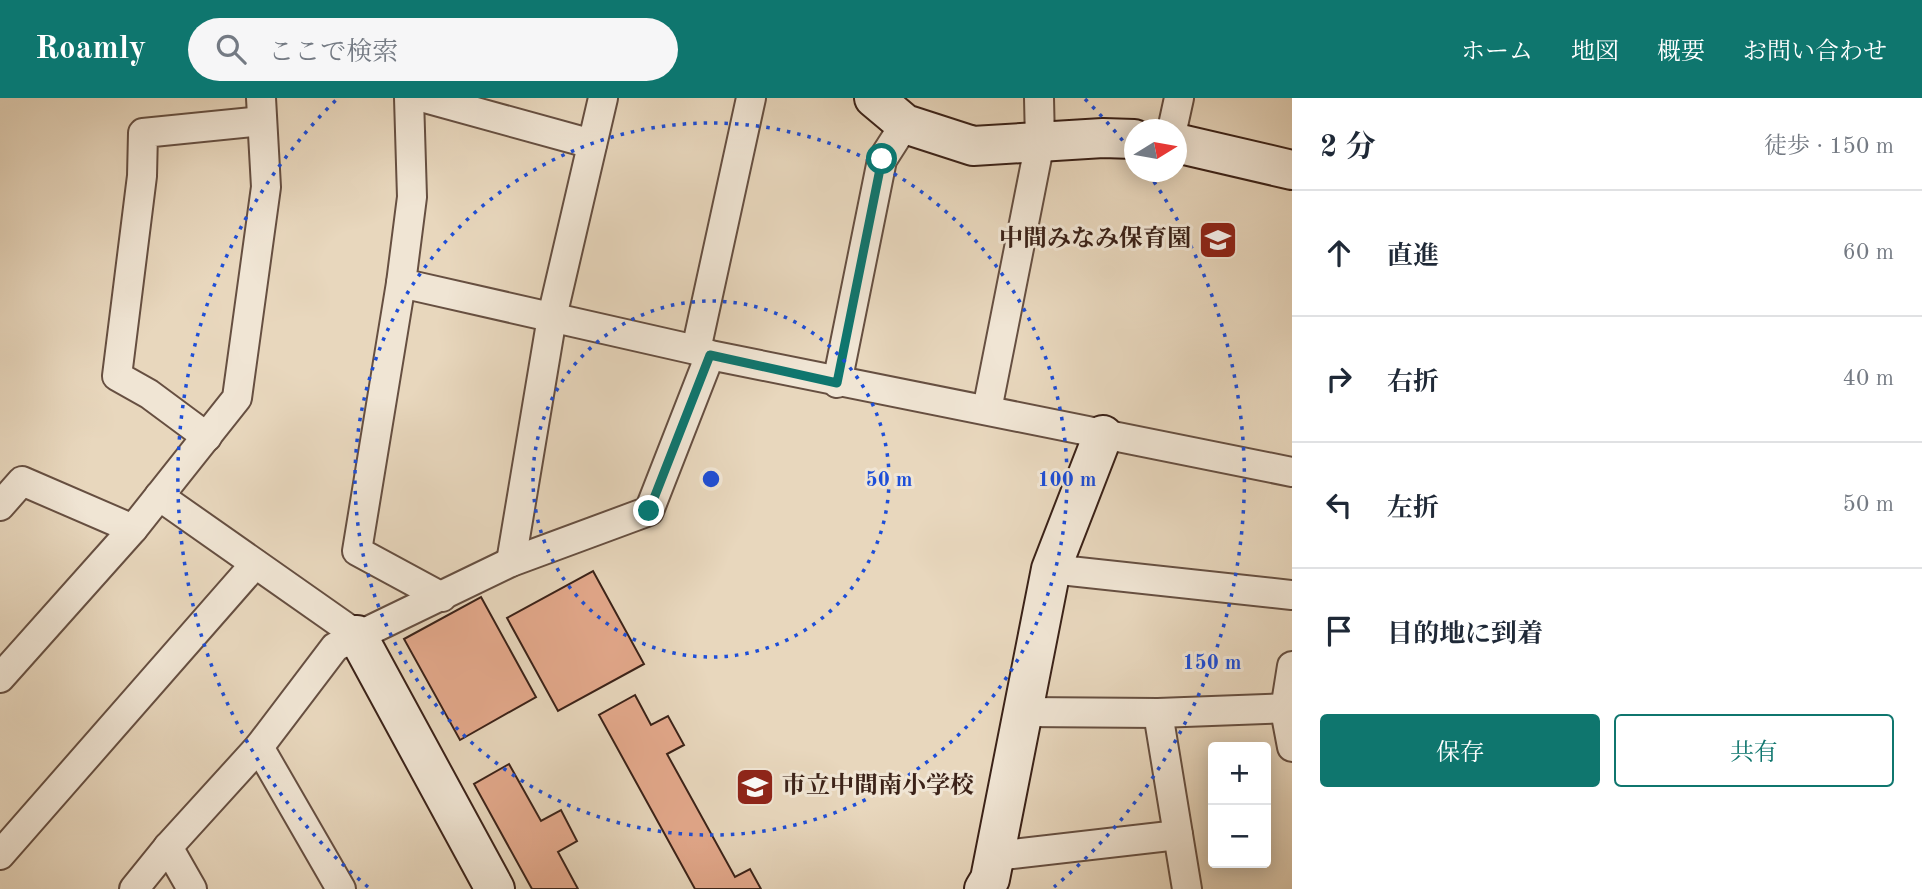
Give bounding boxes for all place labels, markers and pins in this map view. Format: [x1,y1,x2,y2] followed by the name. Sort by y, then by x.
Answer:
[1197,219,1239,261] school or university icon: 中間みなみ保育園
[999,225,1191,252] place label: 中間みなみ保育園
[699,467,723,491] centre of rings
[734,766,776,808] school or university icon: 市立中間南小学校
[782,772,974,799] place label: 市立中間南小学校

